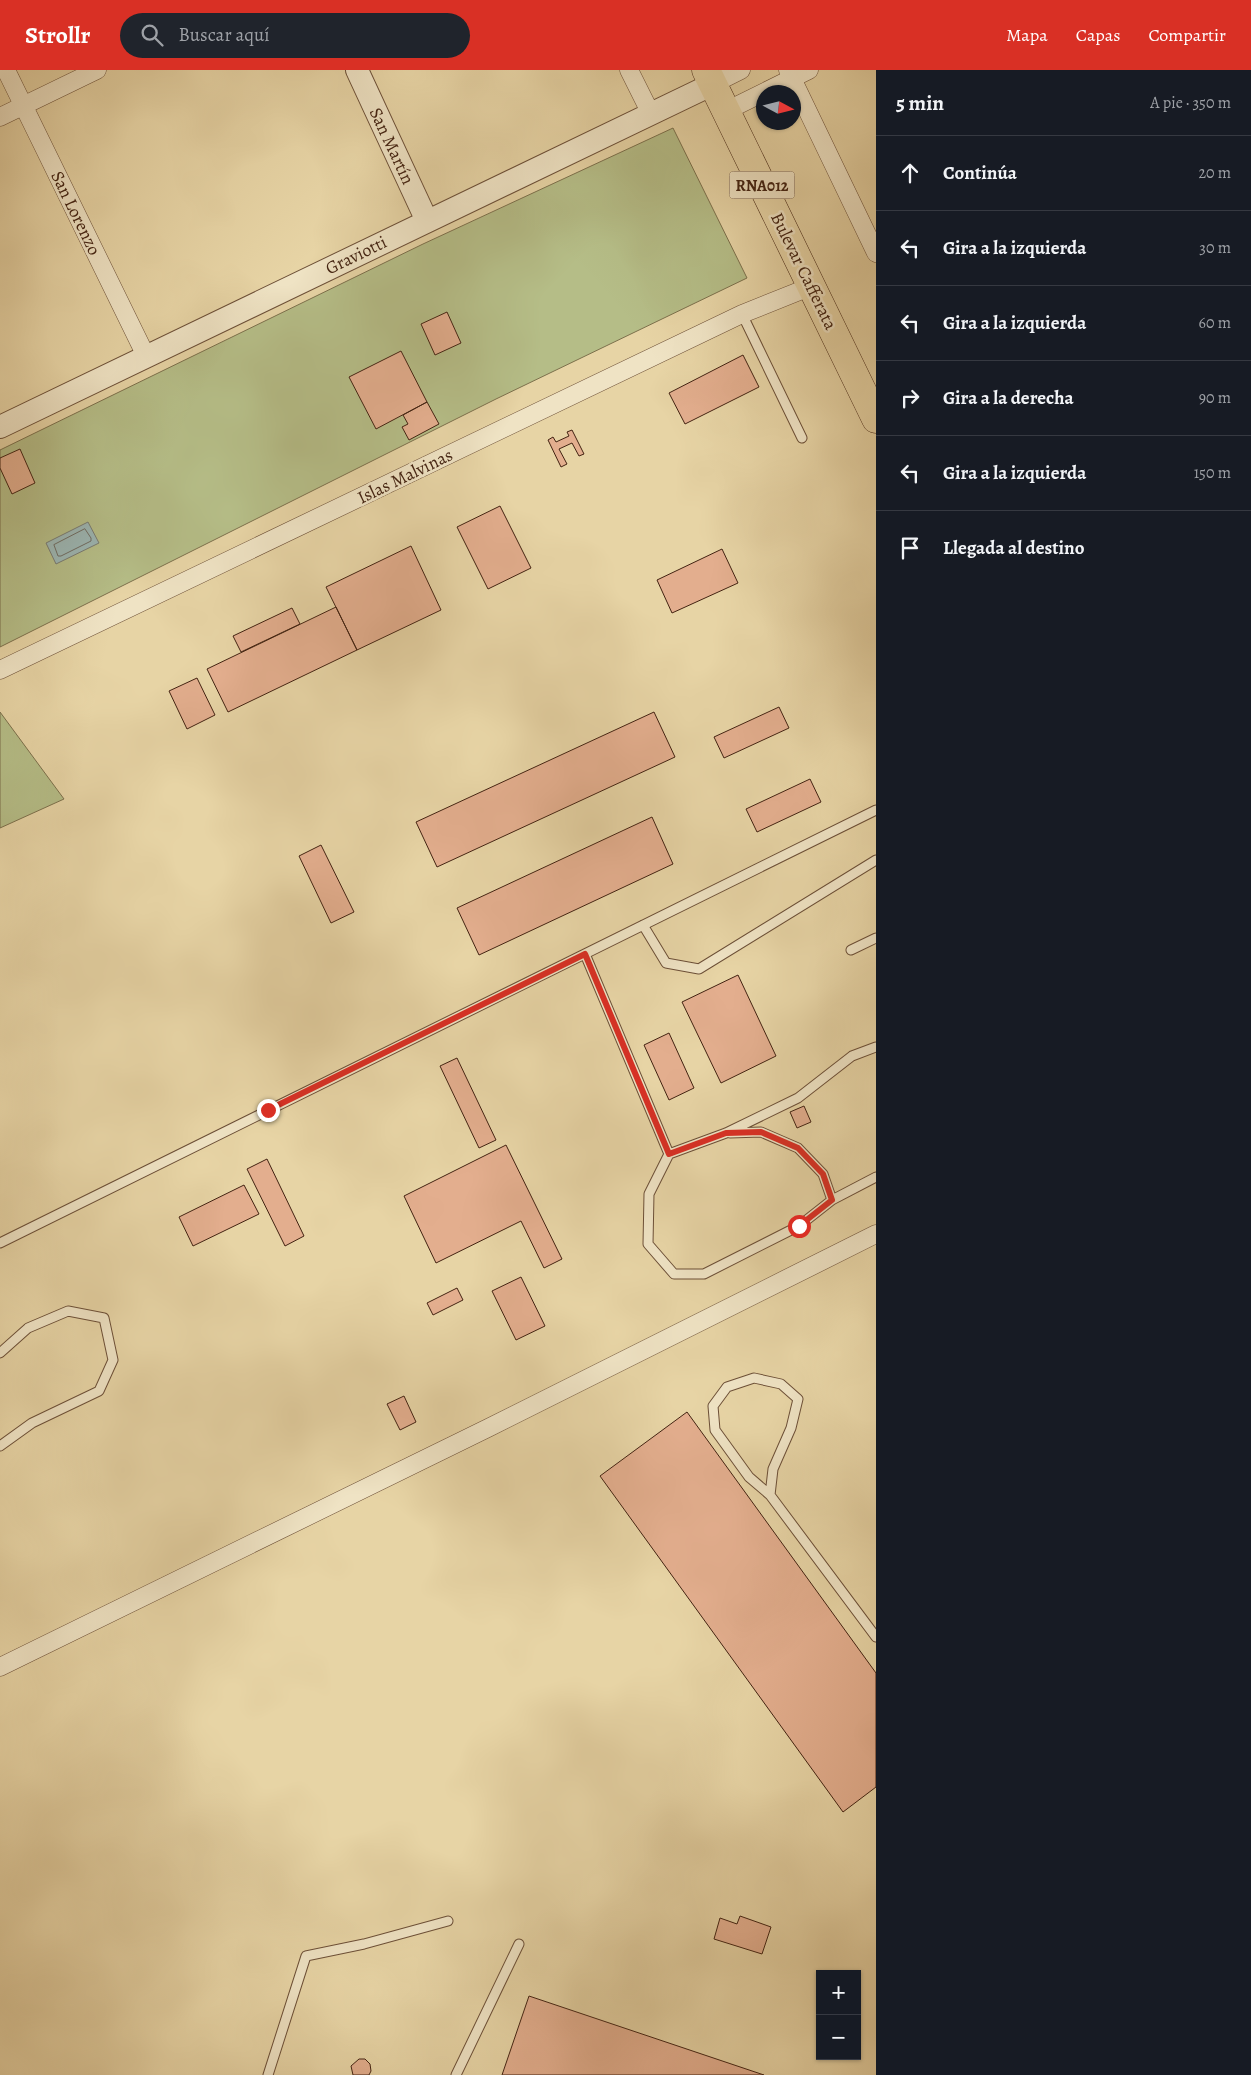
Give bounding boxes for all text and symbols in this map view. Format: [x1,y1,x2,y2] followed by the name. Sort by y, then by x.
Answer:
[120,13,470,58] search box
[25,19,90,51] text: Strollr
[138,21,166,49] icon: search
[178,22,270,48] text: Buscar aquí
[1006,23,1048,47] text: Mapa
[1076,23,1120,47] text: Capas
[1148,23,1226,47] text: Compartir
[756,85,801,130] north arrow
[896,89,944,117] text: 5 min
[1150,92,1231,114] text: A pie · 350 m
[364,104,420,188] street label: San Martín
[896,159,924,187] icon: ahead
[943,160,1017,186] text: Continúa
[1198,162,1231,184] text: 20 m
[45,167,107,259] street label: San Lorenzo
[730,172,794,198] road number: RNA012
[765,208,843,334] street label: Bulevar Cafferata
[321,230,391,280] street label: Graviotti
[896,234,924,262] icon: left
[943,235,1086,261] text: Gira a la izquierda
[1199,237,1231,259] text: 30 m
[896,309,924,337] icon: left
[943,310,1086,336] text: Gira a la izquierda
[1199,312,1231,334] text: 60 m
[896,384,924,412] icon: right
[943,385,1074,411] text: Gira a la derecha
[1199,387,1231,409] text: 90 m
[353,443,457,509] street label: Islas Malvinas
[896,459,924,487] icon: left
[943,460,1086,486] text: Gira a la izquierda
[1194,462,1231,484] text: 150 m
[896,534,924,562] icon: arrive
[943,535,1085,561] text: Llegada al destino
[257,1099,280,1122] route end
[788,1215,811,1238] route start
[816,1970,861,2060] map controls
[816,1970,861,2015] button: +
[816,2015,861,2060] button: −

